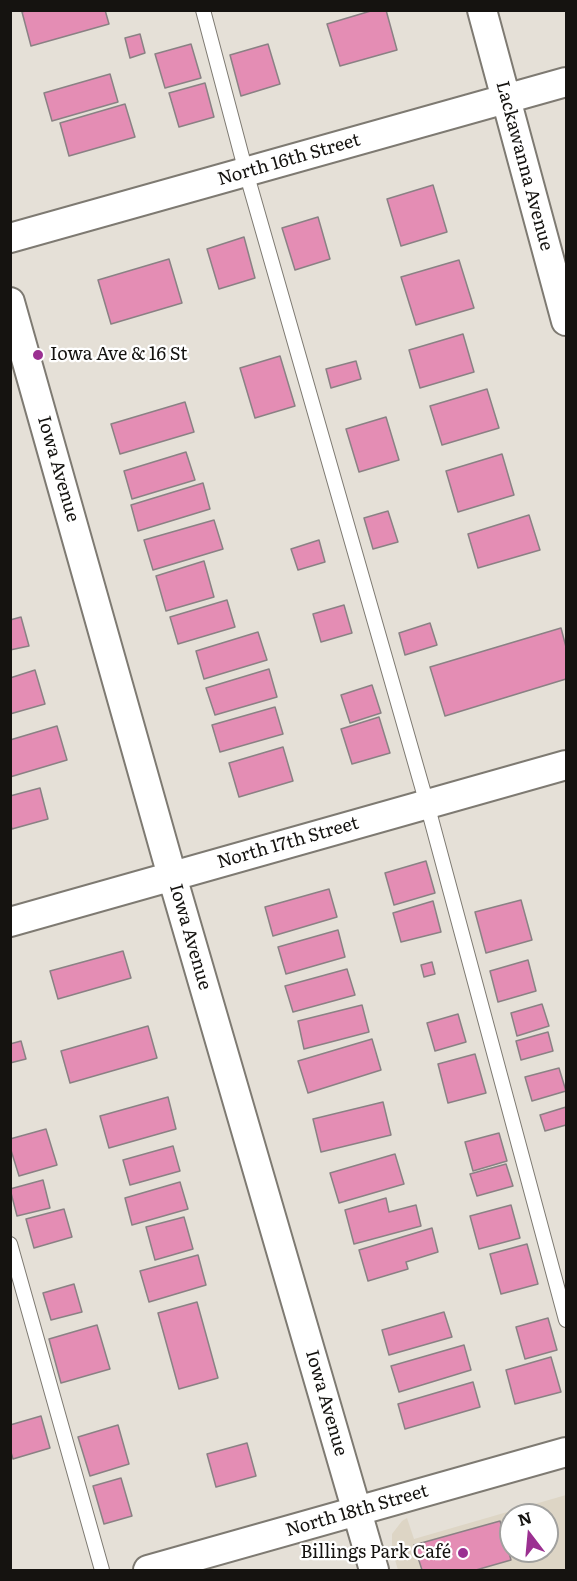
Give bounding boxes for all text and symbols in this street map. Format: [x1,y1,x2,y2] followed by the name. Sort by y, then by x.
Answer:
[491,79,557,253] street label: Lackawanna Avenue
[215,129,363,191] street label: North 16th Street
[50,344,188,366] place label: Iowa Ave & 16 St
[31,348,45,362] marker: Iowa Ave & 16 St
[33,413,83,525] street label: Iowa Avenue
[215,812,361,874] street label: North 17th Street
[165,881,215,993] street label: Iowa Avenue
[301,1347,351,1459] street label: Iowa Avenue
[283,1480,431,1542] street label: North 18th Street
[499,1503,559,1563] north arrow
[515,1504,534,1531] text: N
[300,1542,451,1564] place label: Billings Park Café
[456,1546,470,1560] marker: Billings Park Café

